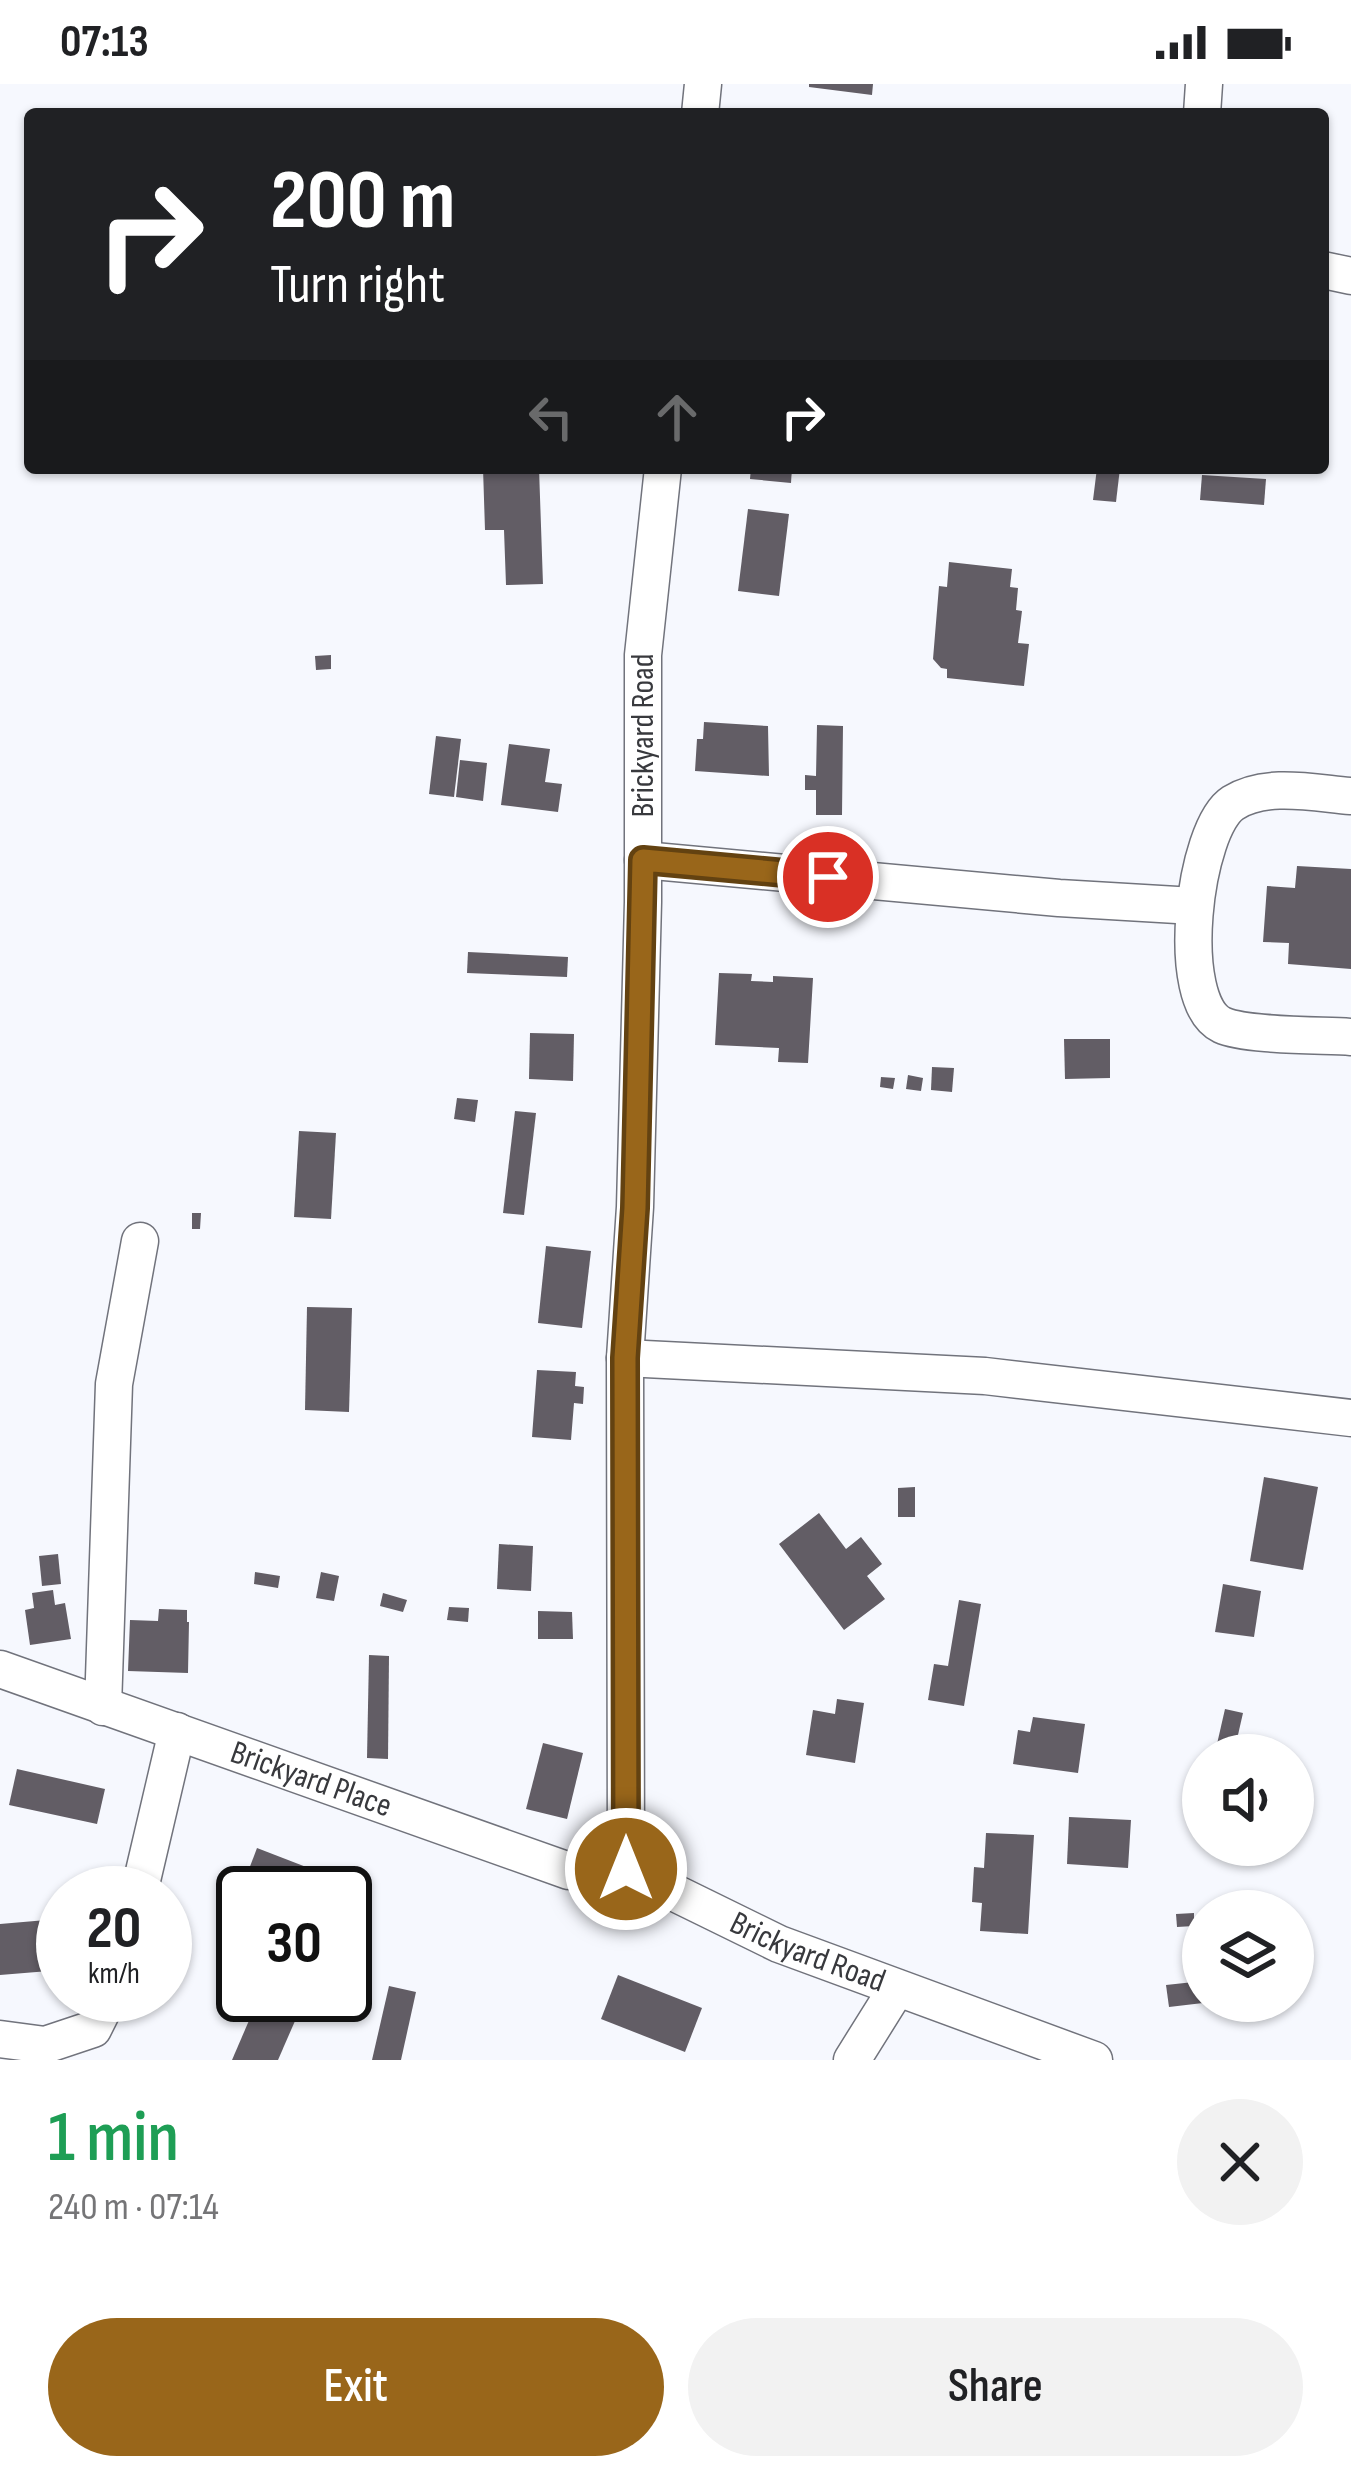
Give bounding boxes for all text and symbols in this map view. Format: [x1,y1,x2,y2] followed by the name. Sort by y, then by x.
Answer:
[60,15,149,70] text: 07:13
[270,151,456,252] text: 200 m
[72,156,228,312] icon: right
[270,253,445,318] text: Turn right
[518,384,584,450] icon: left
[644,384,710,450] icon: ahead
[770,384,836,450] icon: right
[623,653,663,817] street label: Brickyard Road
[777,826,879,928] pin
[795,844,861,910] icon: arrive
[225,1732,397,1826] street label: Brickyard Place
[1182,1734,1314,2022] map controls
[1182,1734,1314,1866] button: sound
[563,1806,689,1932] position arrow
[216,1866,372,2022] speed limit sign: 30
[1182,1890,1314,2022] button: layers
[87,1893,141,1965] text: 20
[723,1903,891,2001] street label: Brickyard Road
[88,1956,140,1992] text: km/h
[48,2095,179,2182] text: 1 min
[1177,2099,1303,2225] button: close
[48,2184,219,2231] text: 240 m · 07:14
[48,2318,664,2456] button: Exit
[688,2318,1303,2456] button: Share

